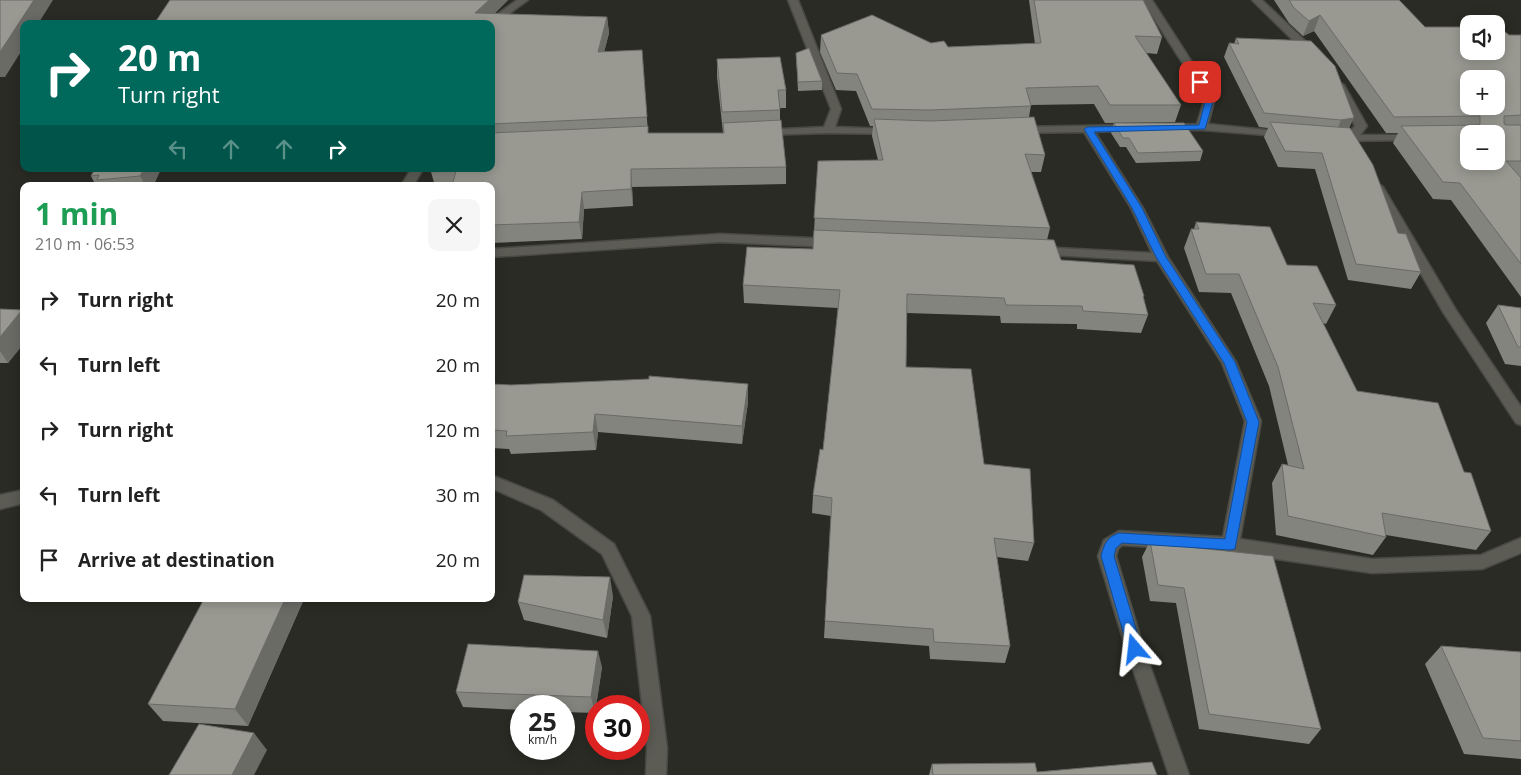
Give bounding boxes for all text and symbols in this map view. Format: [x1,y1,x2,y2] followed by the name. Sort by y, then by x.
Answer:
[1460,15,1505,170] map controls
[1460,15,1505,60] button: sound
[118,34,201,81] text: 20 m
[35,40,100,105] icon: right
[1179,61,1221,103] pin
[1186,68,1214,96] icon: arrive
[1460,70,1505,115] button: +
[118,79,220,109] text: Turn right
[1460,125,1505,170] button: −
[164,135,192,163] icon: left
[217,135,245,163] icon: ahead
[270,135,298,163] icon: ahead
[323,135,351,163] icon: right
[35,193,118,234] text: 1 min
[428,199,480,251] button: close
[35,233,135,255] text: 210 m · 06:53
[35,286,63,314] icon: right
[78,287,173,313] text: Turn right
[436,287,480,313] text: 20 m
[35,351,63,379] icon: left
[78,352,160,378] text: Turn left
[436,352,480,378] text: 20 m
[35,416,63,444] icon: right
[78,417,173,443] text: Turn right
[425,417,480,443] text: 120 m
[35,481,63,509] icon: left
[78,482,160,508] text: Turn left
[436,482,480,508] text: 30 m
[35,546,63,574] icon: arrive
[78,547,275,573] text: Arrive at destination
[436,547,480,573] text: 20 m
[1108,622,1160,674] position arrow
[585,695,650,760] speed limit sign: 30
[528,704,557,738] text: 25
[528,731,557,748] text: km/h

